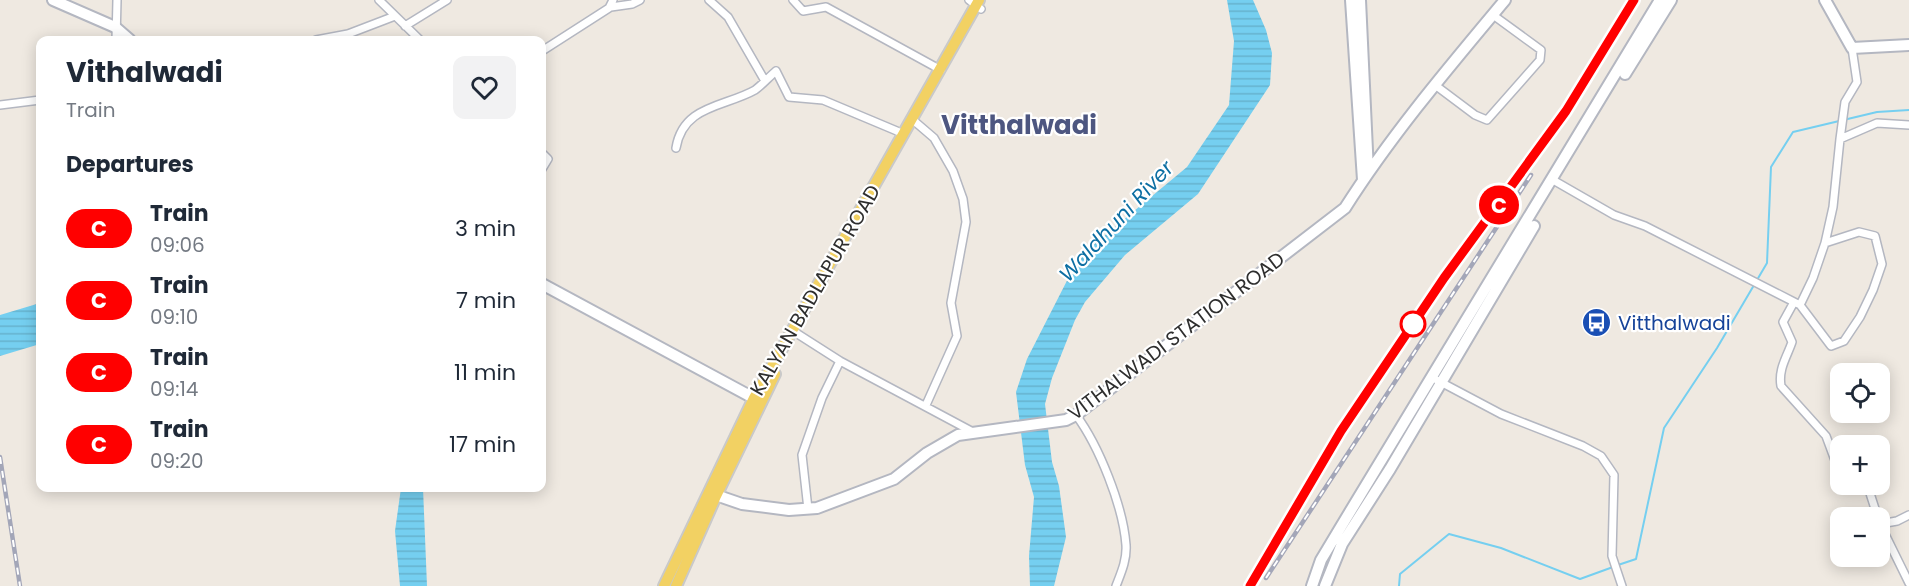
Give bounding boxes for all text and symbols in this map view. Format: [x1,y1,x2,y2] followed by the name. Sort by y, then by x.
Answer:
[66,53,223,92] text: Vithalwadi
[453,56,516,119] button: heart
[66,96,116,124] text: Train
[941,107,1097,143] district label: Vitthalwadi
[66,149,194,180] text: Departures
[1052,153,1181,288] water label: Waldhuni River
[743,180,887,400] street label: KALYAN BADLAPUR ROAD
[1480,186,1518,224] line badge: C
[1491,191,1507,220] text: C
[150,198,209,229] text: Train
[455,213,516,244] text: 3 min
[91,214,107,243] text: C
[150,231,205,259] text: 09:06
[1062,245,1290,427] street label: VITHALWADI STATION ROAD
[150,270,209,301] text: Train
[456,285,516,316] text: 7 min
[91,286,107,315] text: C
[150,303,198,331] text: 09:10
[1581,307,1613,339] bus stop icon: Vitthalwadi
[1618,309,1731,337] place label: Vitthalwadi
[1400,311,1426,337] unlabelled marker
[150,342,209,373] text: Train
[454,357,516,388] text: 11 min
[91,358,107,387] text: C
[1830,363,1890,567] map controls
[1830,363,1890,423] button: locate
[150,375,198,403] text: 09:14
[150,414,209,445] text: Train
[449,429,516,460] text: 17 min
[91,430,107,459] text: C
[1830,435,1890,495] button: +
[150,447,203,475] text: 09:20
[1830,507,1890,567] button: −

